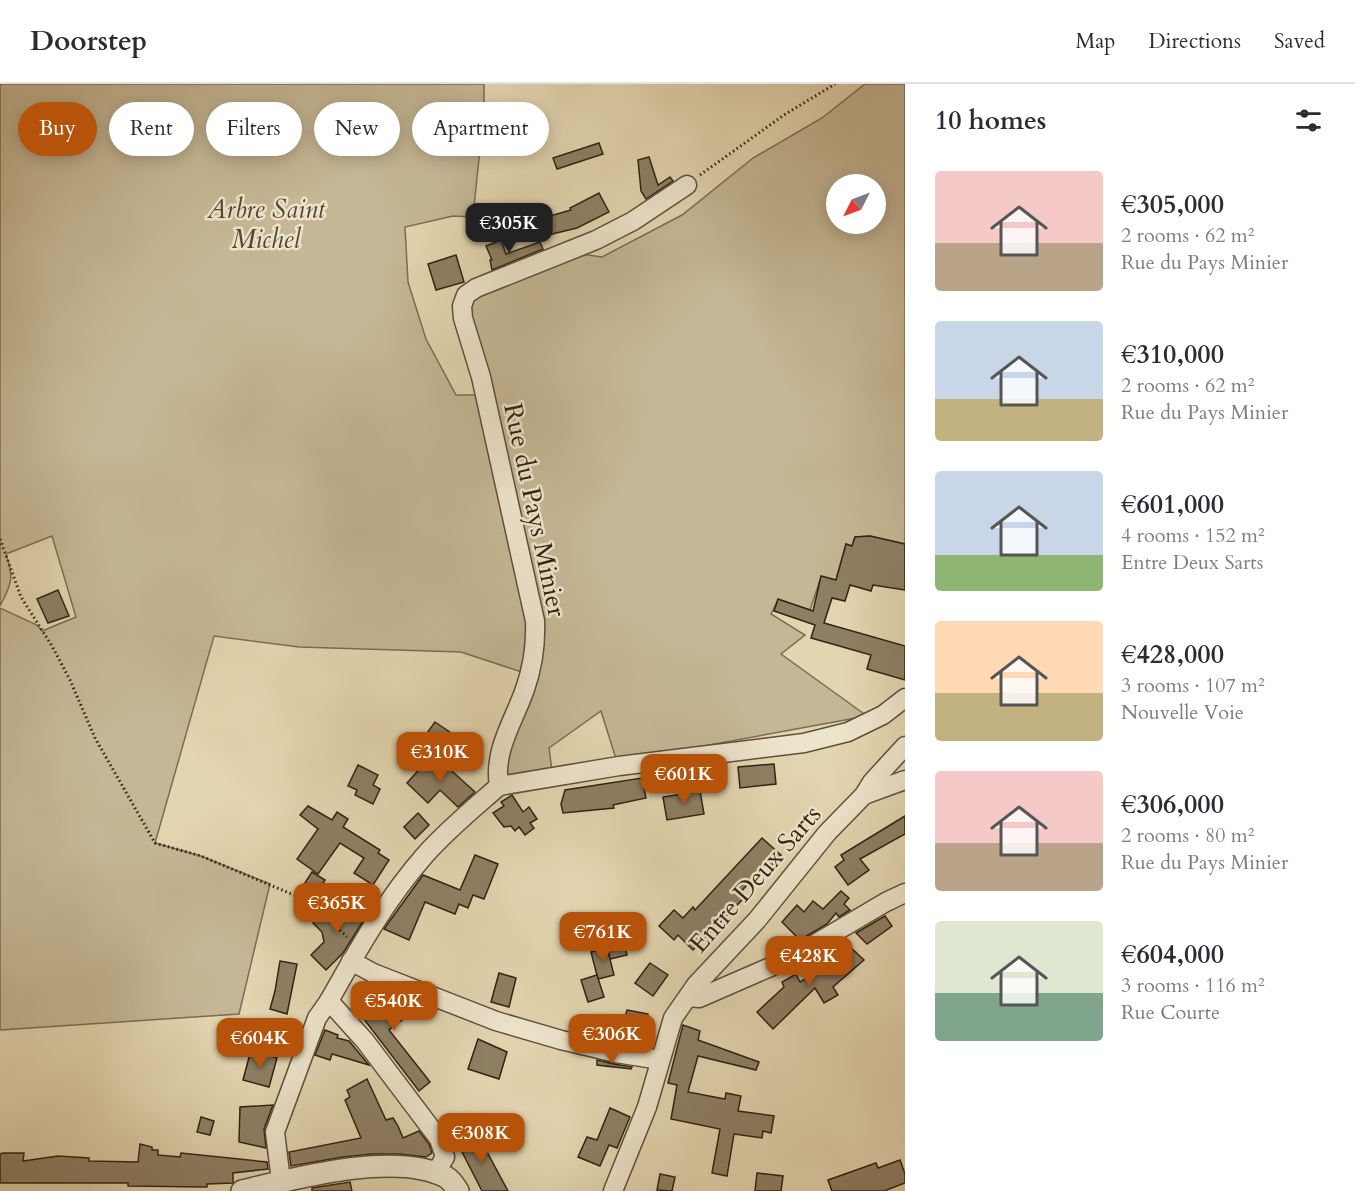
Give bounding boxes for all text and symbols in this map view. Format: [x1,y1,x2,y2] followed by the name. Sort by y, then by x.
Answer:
[30,22,147,60] text: Doorstep
[1075,27,1115,56] text: Map
[1148,27,1241,56] text: Directions
[1274,27,1325,56] text: Saved
[18,102,97,156] chip: Buy
[109,102,194,156] chip: Rent
[206,102,302,156] chip: Filters
[314,102,400,156] chip: New
[412,102,549,156] chip: Apartment
[935,103,1046,138] text: 10 homes
[1292,104,1325,137] icon: filters
[826,174,886,234] north arrow
[826,174,886,234] map controls
[1121,187,1224,222] text: €305,000
[206,192,326,257] park label: Arbre Saint Michel
[983,195,1055,267] icon: home
[467,203,551,254] pin: €305K
[480,209,538,236] text: €305K
[1121,222,1254,249] text: 2 rooms · 62 m²
[1121,249,1288,276] text: Rue du Pays Minier
[1121,337,1224,372] text: €310,000
[983,345,1055,417] icon: home
[1121,372,1254,399] text: 2 rooms · 62 m²
[1121,399,1288,426] text: Rue du Pays Minier
[495,400,575,620] street label: Rue du Pays Minier
[1121,487,1224,522] text: €601,000
[983,495,1055,567] icon: home
[1121,522,1265,549] text: 4 rooms · 152 m²
[1121,549,1263,576] text: Entre Deux Sarts
[1121,637,1224,672] text: €428,000
[983,645,1055,717] icon: home
[1121,672,1265,699] text: 3 rooms · 107 m²
[1121,699,1244,726] text: Nouvelle Voie
[398,732,482,783] pin: €310K
[411,738,469,765] text: €310K
[642,754,726,805] pin: €601K
[655,760,713,787] text: €601K
[1121,787,1224,822] text: €306,000
[983,795,1055,867] icon: home
[681,798,829,960] street label: Entre Deux Sarts
[1121,822,1254,849] text: 2 rooms · 80 m²
[1121,849,1288,876] text: Rue du Pays Minier
[295,883,379,934] pin: €365K
[308,889,366,916] text: €365K
[561,912,645,963] pin: €761K
[574,918,632,945] text: €761K
[767,936,851,987] pin: €428K
[1121,937,1224,972] text: €604,000
[780,942,838,969] text: €428K
[983,945,1055,1017] icon: home
[1121,972,1265,999] text: 3 rooms · 116 m²
[352,981,436,1032] pin: €540K
[365,987,423,1014] text: €540K
[1121,999,1220,1026] text: Rue Courte
[570,1014,654,1065] pin: €306K
[218,1018,302,1069] pin: €604K
[583,1020,641,1047] text: €306K
[231,1024,289,1051] text: €604K
[439,1113,523,1164] pin: €308K
[452,1119,510,1146] text: €308K

